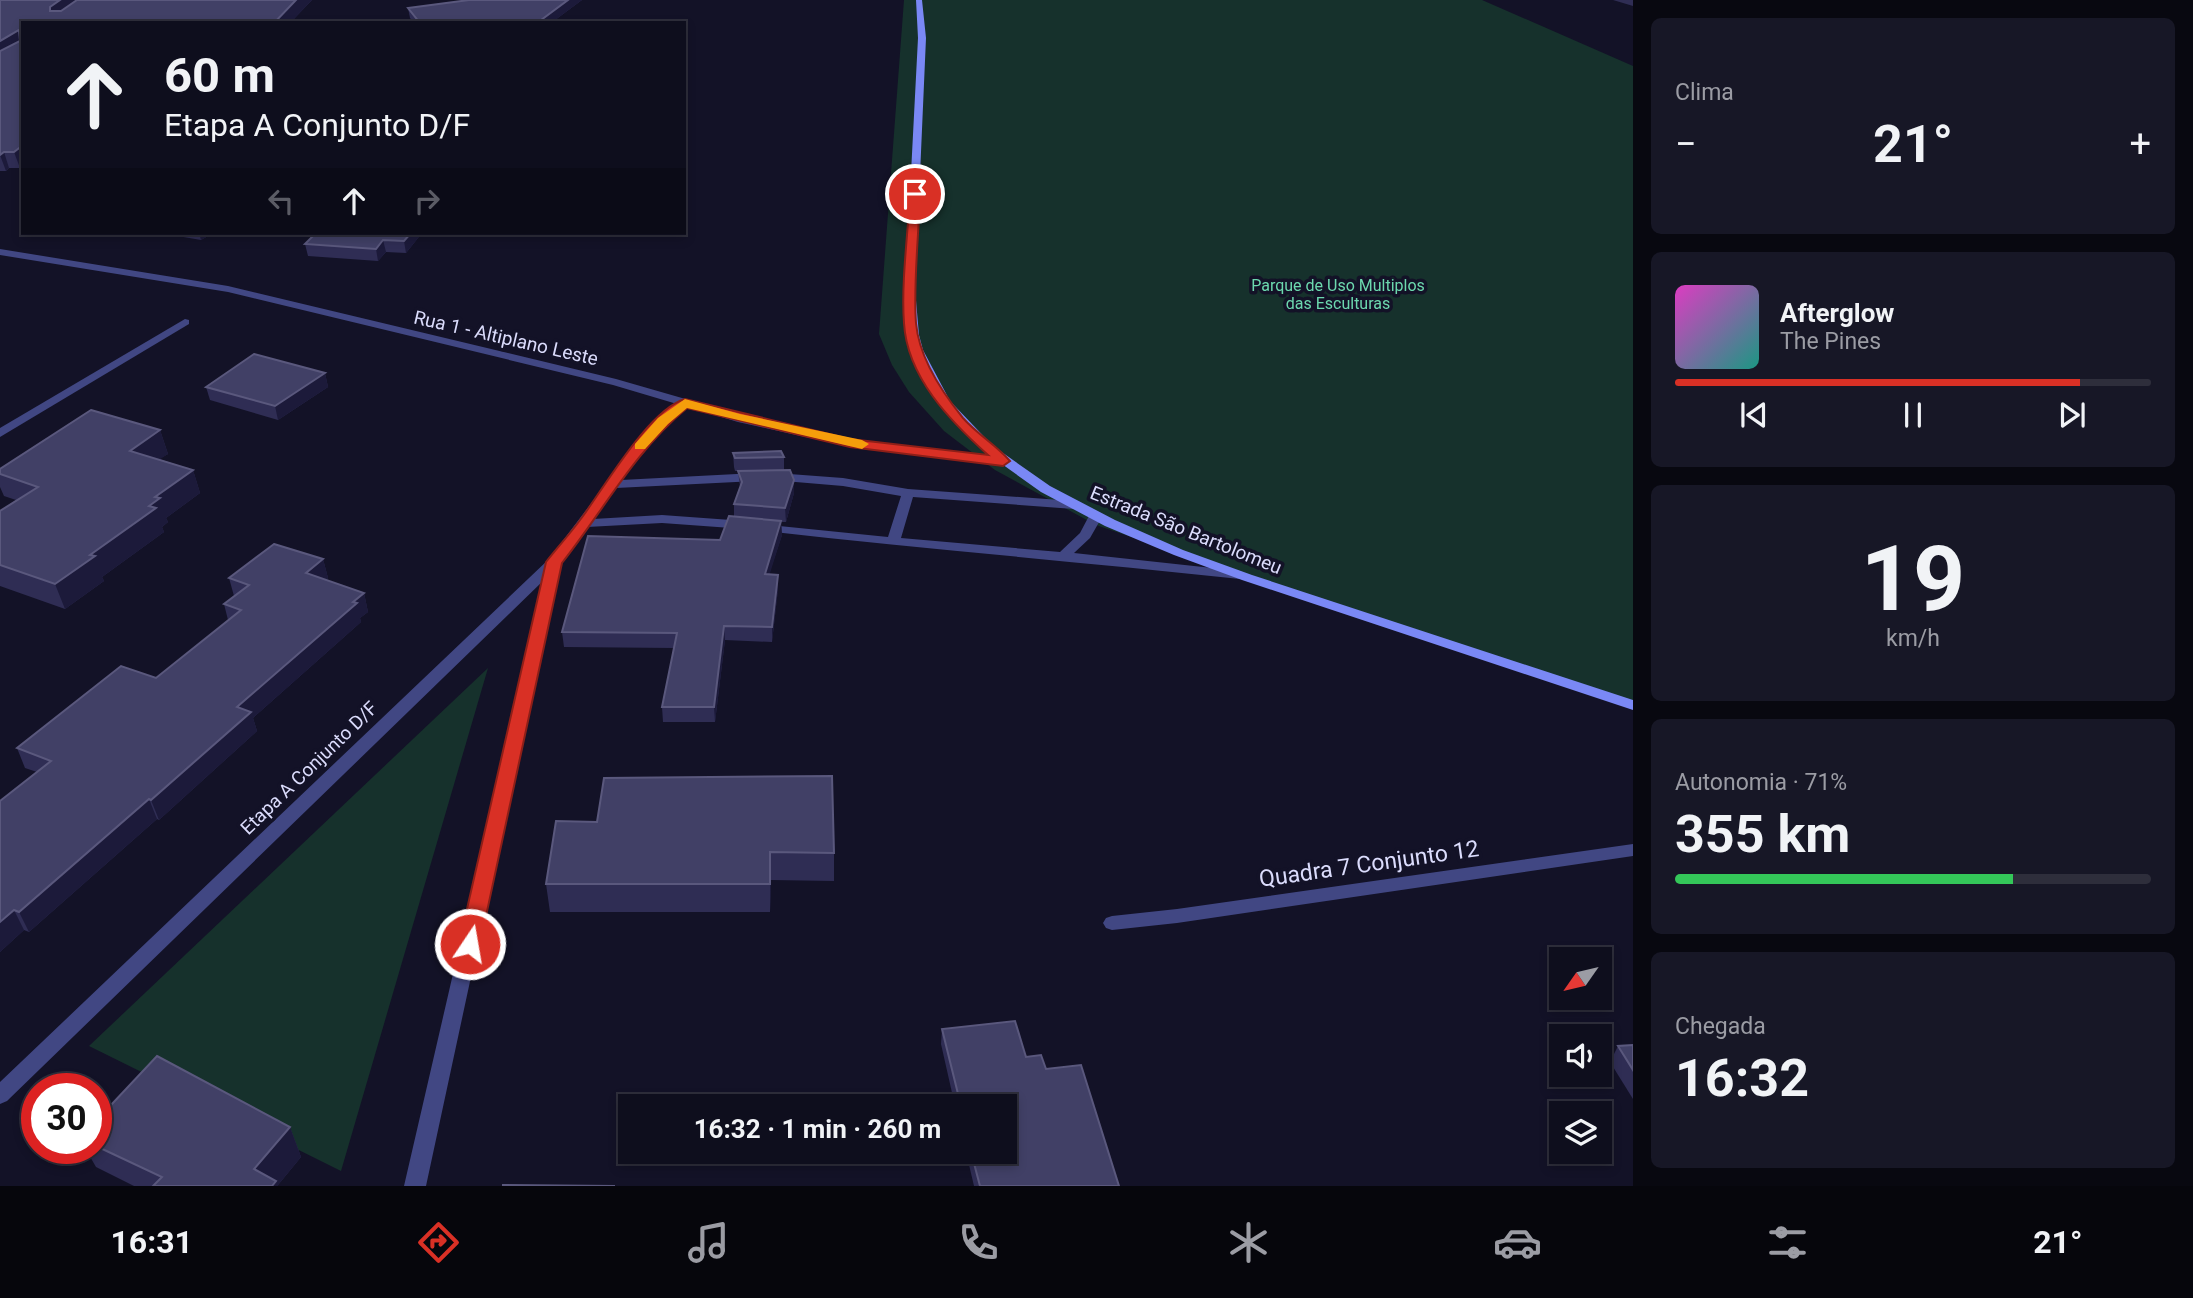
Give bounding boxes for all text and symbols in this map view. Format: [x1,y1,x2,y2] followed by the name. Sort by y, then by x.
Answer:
[164,47,275,104] text: 60 m
[49,49,140,140] icon: ahead
[1675,79,1734,106] text: Clima
[164,106,470,144] text: Etapa A Conjunto D/F
[1873,114,1953,175] text: 21°
[1675,122,1697,166] text: −
[2129,122,2151,166] text: +
[885,164,945,224] pin
[896,175,934,213] icon: arrive
[262,182,300,220] icon: left
[335,182,373,220] icon: ahead
[408,182,446,220] icon: right
[1251,276,1425,313] park label: Parque de Uso Multiplos das Esculturas
[1780,298,1894,328] text: Afterglow
[412,306,600,370] street label: Rua 1 - Altiplano Leste
[1780,328,1881,355] text: The Pines
[1735,396,1773,434] icon: previous
[1894,396,1932,434] icon: pause
[2053,396,2091,434] icon: next
[1087,481,1285,579] street label: Estrada São Bartolomeu
[1861,526,1965,632] text: 19
[1886,625,1940,652] text: km/h
[236,697,382,839] street label: Etapa A Conjunto D/F
[1675,769,1847,796] text: Autonomia · 71%
[1675,804,1850,865] text: 355 km
[1257,835,1481,893] street label: Quadra 7 Conjunto 12
[433,907,507,981] position arrow
[1549,947,1612,1010] north arrow
[1549,947,1612,1164] map controls
[1675,1013,1766,1040] text: Chegada
[1549,1024,1612,1087] button: sound
[1675,1048,1809,1109] text: 16:32
[21,1073,112,1164] speed limit sign: 30
[1549,1101,1612,1164] button: layers
[694,1114,941,1144] text: 16:32 · 1 min · 260 m
[414,1218,463,1267] icon: directions
[684,1218,733,1267] icon: music
[954,1218,1003,1267] icon: phone
[1224,1218,1273,1267] icon: climate
[1493,1218,1542,1267] icon: car
[1763,1218,1812,1267] icon: filters
[110,1223,193,1261] text: 16:31
[2033,1223,2082,1261] text: 21°

